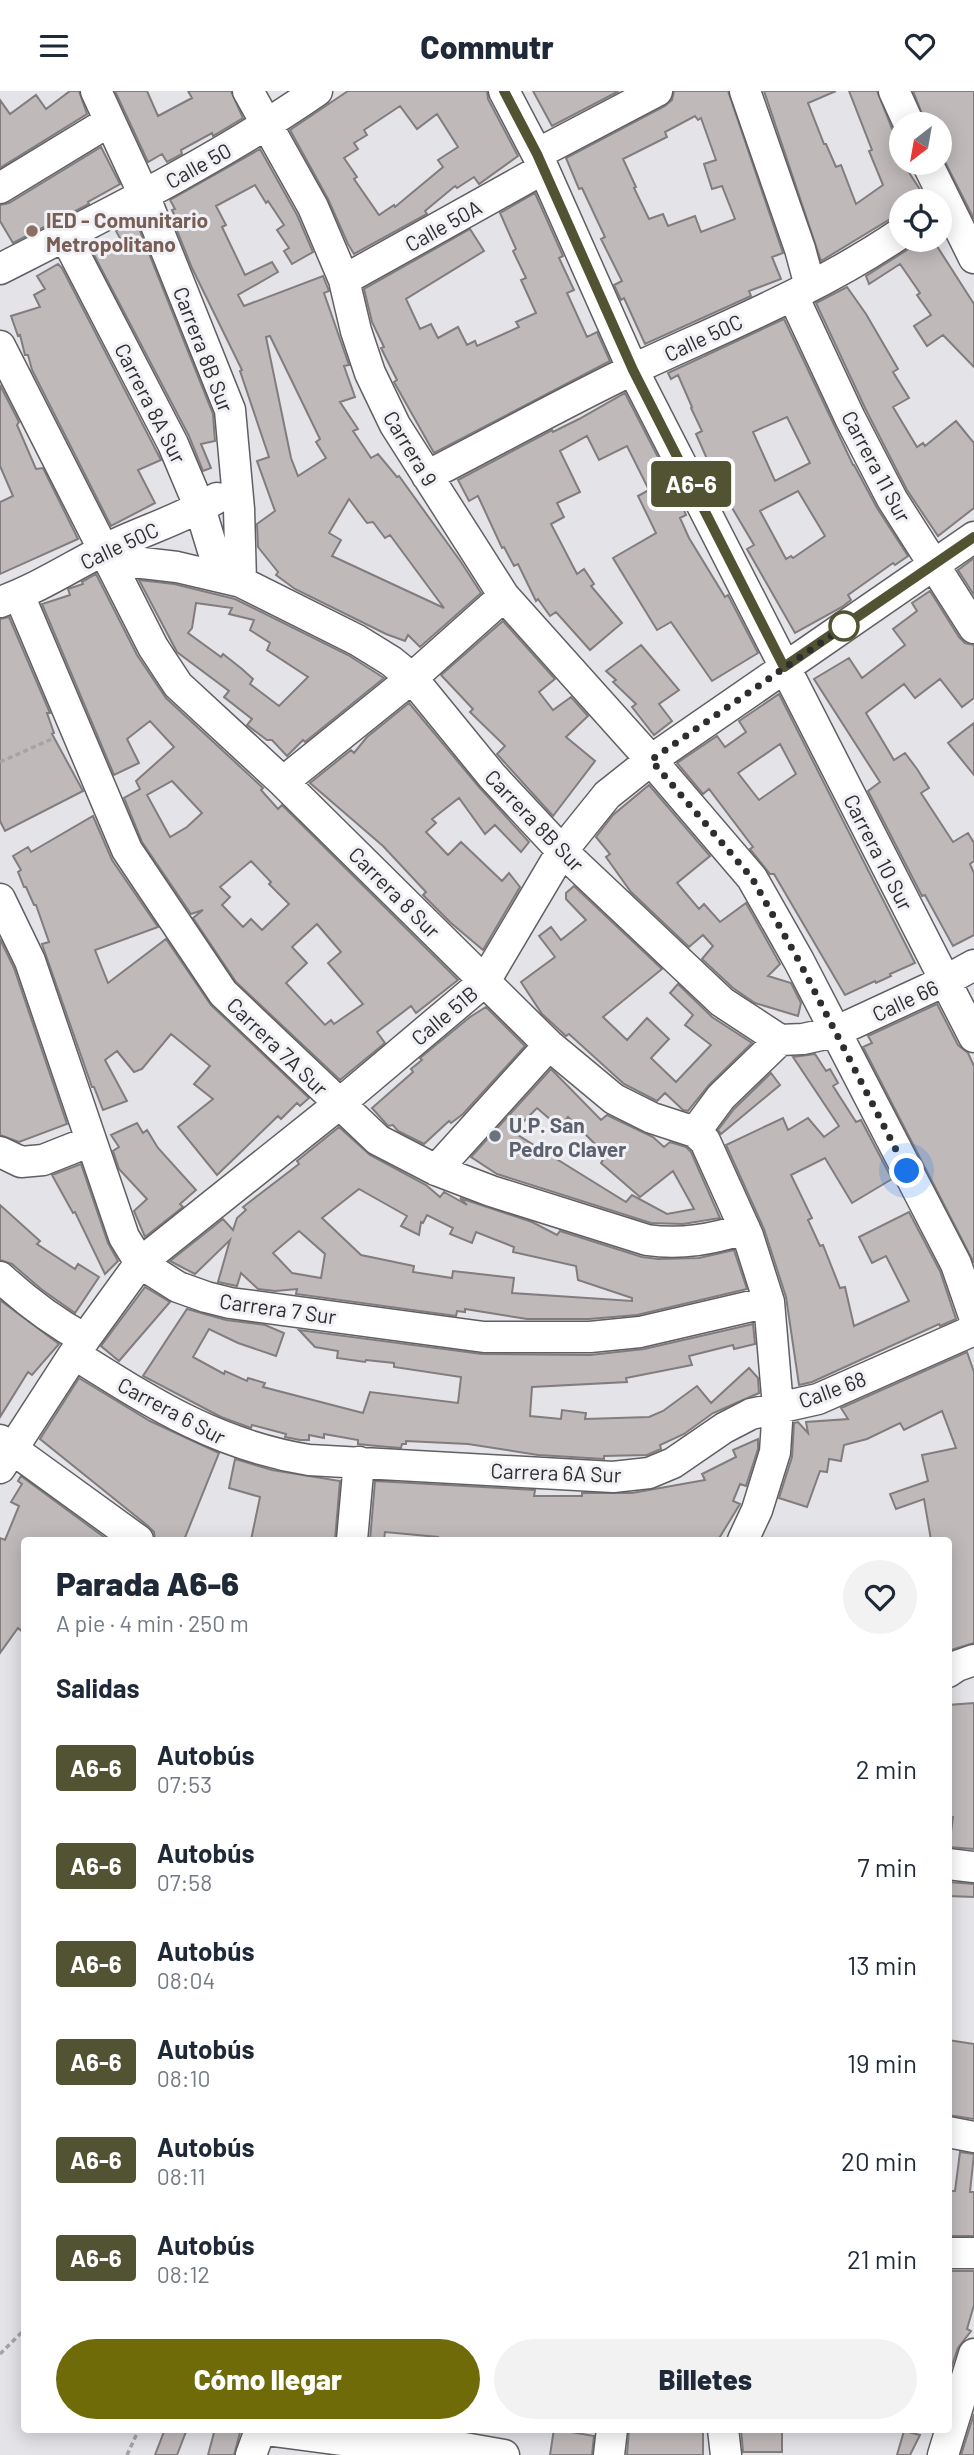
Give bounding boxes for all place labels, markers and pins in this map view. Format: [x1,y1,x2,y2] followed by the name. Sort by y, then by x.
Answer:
[46,207,208,256] place label: IED - Comunitario Metropolitano
[24,223,40,239] marker: IED - Comunitario Metropolitano
[829,611,859,641] unlabelled marker
[509,1112,626,1161] place label: U.P. San Pedro Claver
[487,1128,503,1144] marker: U.P. San Pedro Claver

